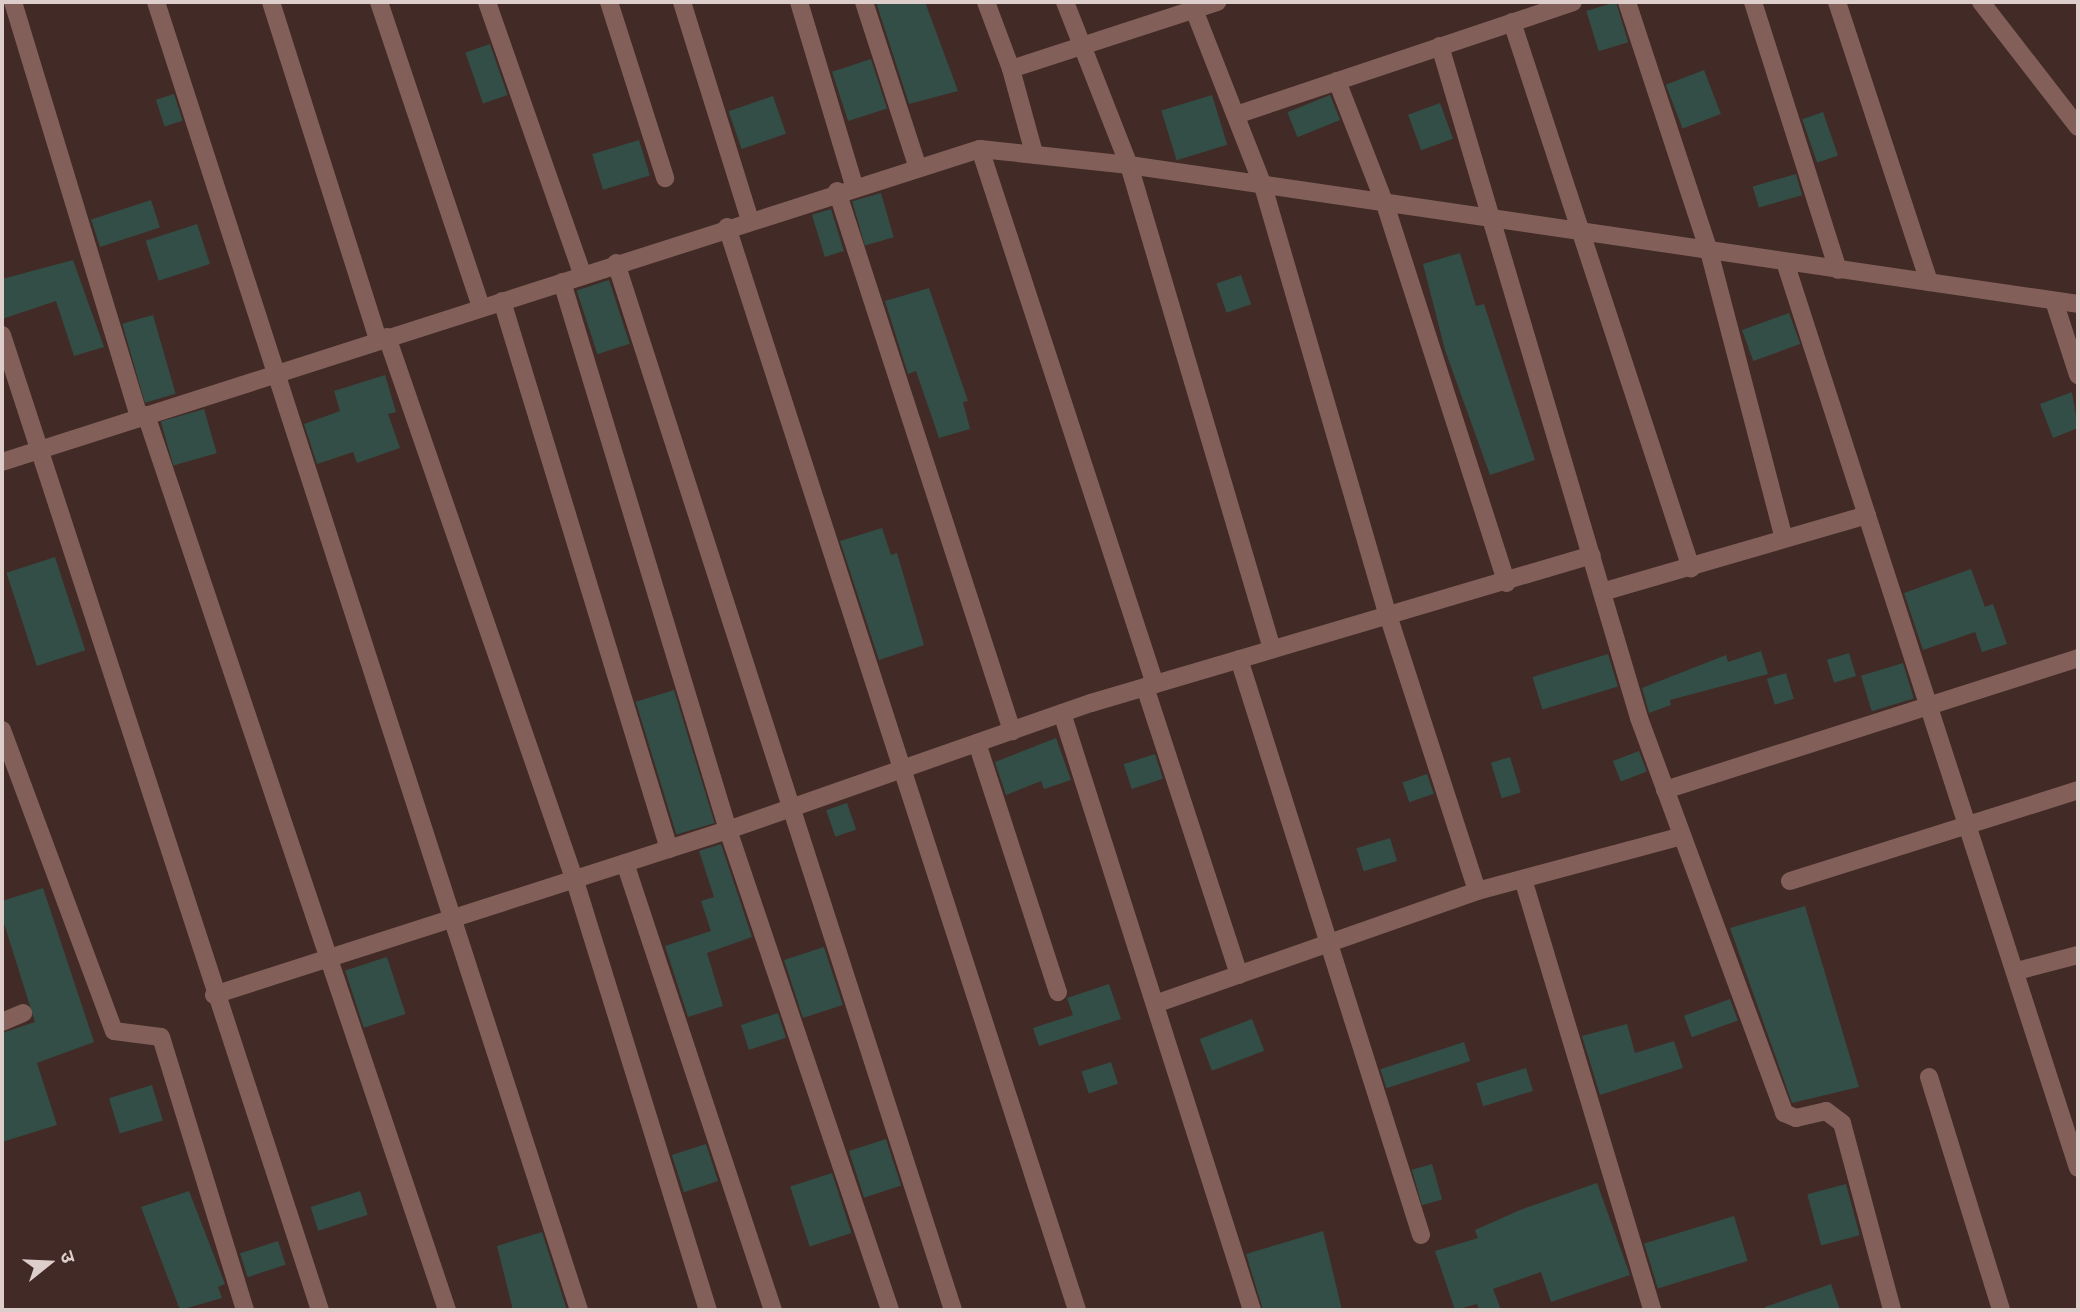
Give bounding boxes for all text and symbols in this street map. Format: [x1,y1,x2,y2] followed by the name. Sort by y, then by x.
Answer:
[14,1228,84,1298] north arrow
[55,1247,83,1266] text: उ

